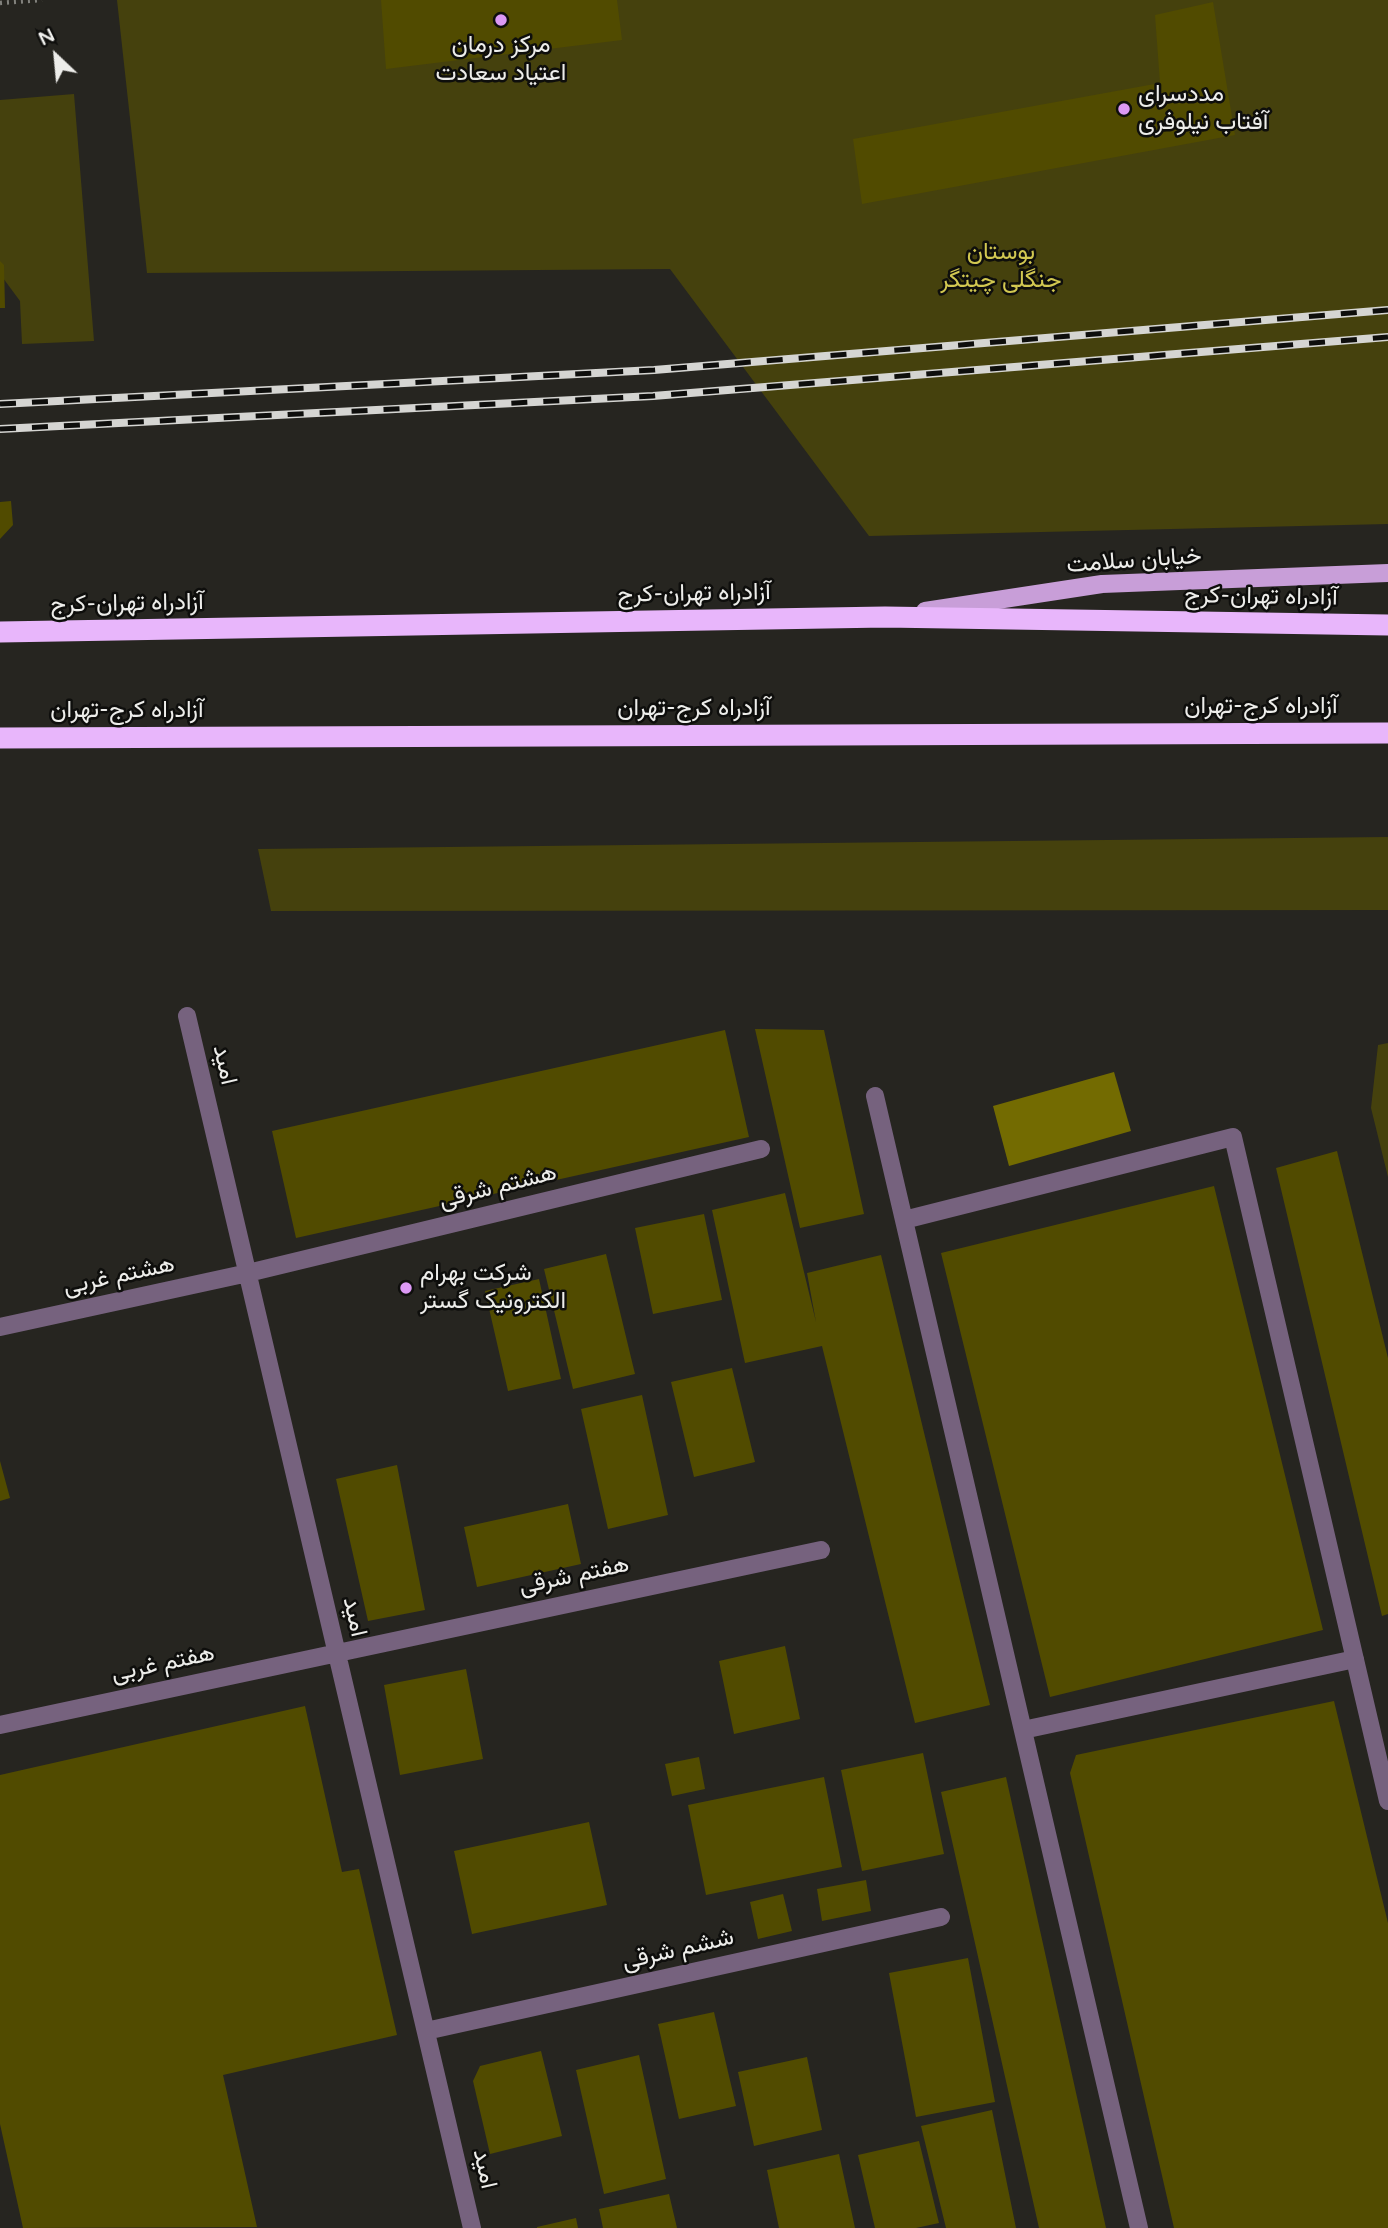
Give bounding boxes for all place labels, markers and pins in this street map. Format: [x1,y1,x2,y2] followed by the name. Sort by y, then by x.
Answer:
[493,12,509,28] marker: مرکز درمان اعتیاد سعادت
[436,32,566,88] place label: مرکز درمان اعتیاد سعادت
[1138,81,1268,137] place label: مددسرای آفتاب نیلوفری
[1116,101,1132,117] marker: مددسرای آفتاب نیلوفری
[420,1260,566,1316] place label: شرکت بهرام الکترونیک گستر
[398,1280,414,1296] marker: شرکت بهرام الکترونیک گستر

